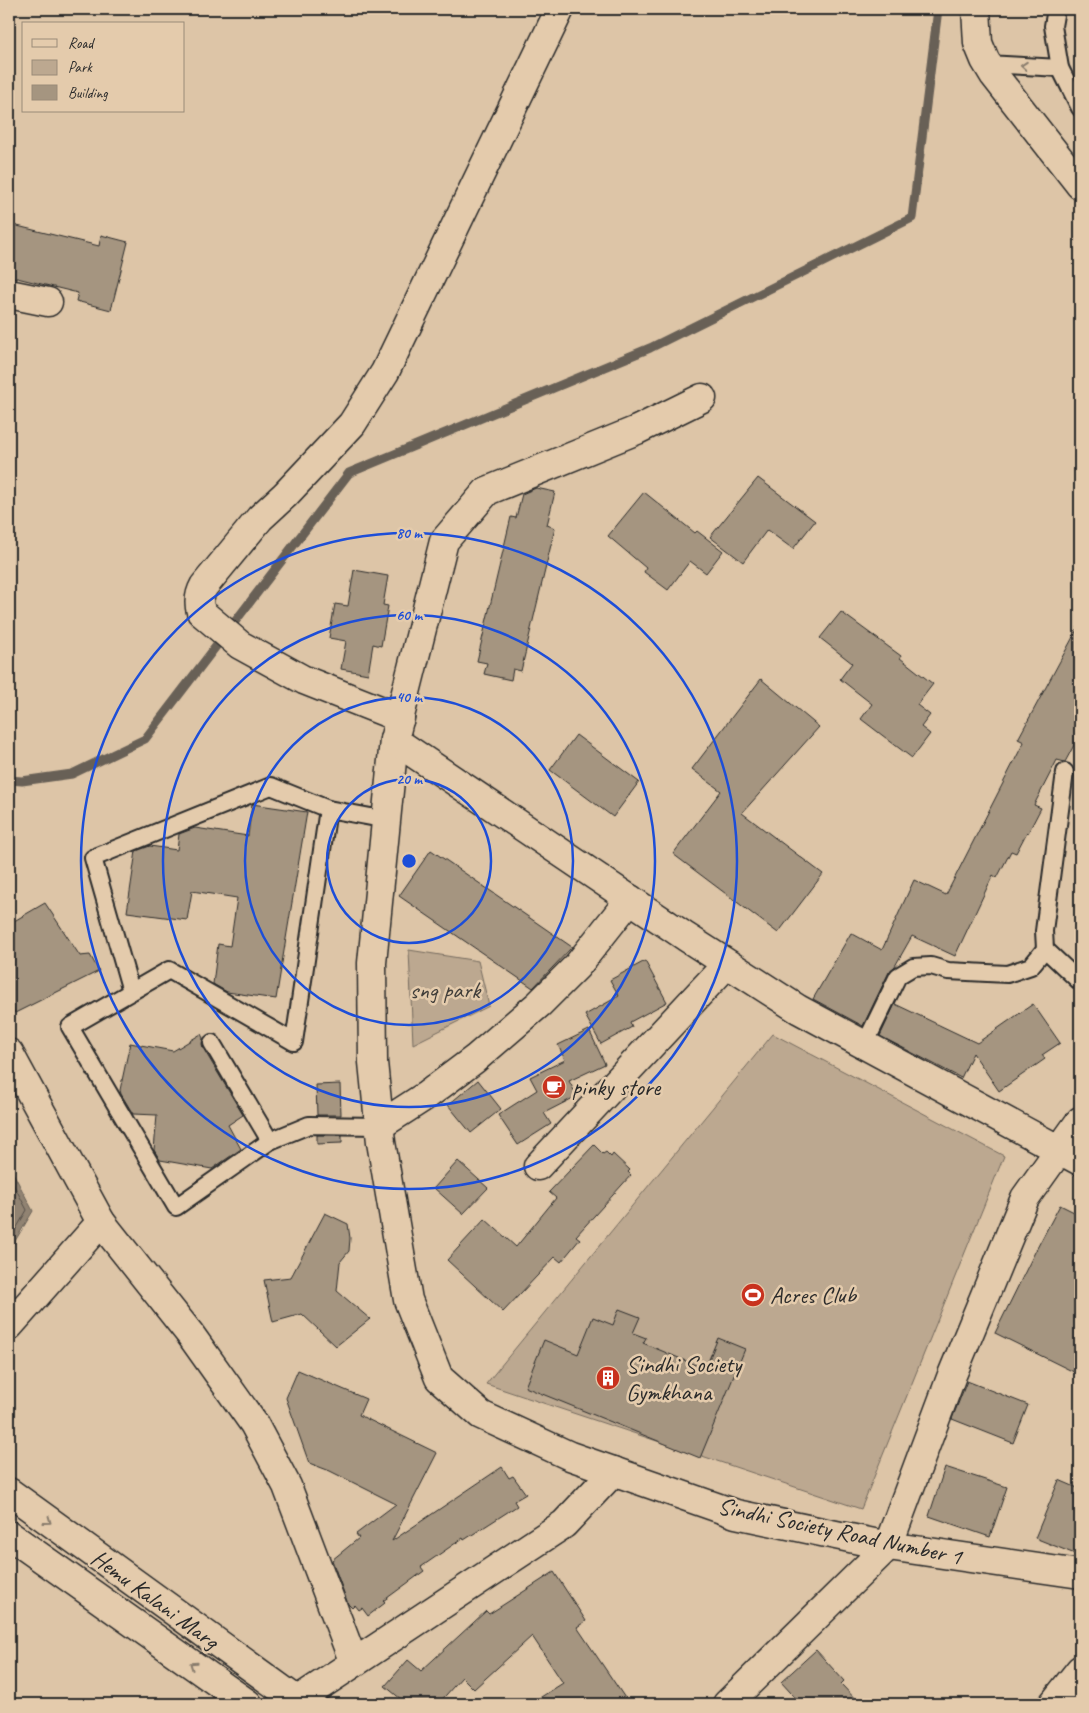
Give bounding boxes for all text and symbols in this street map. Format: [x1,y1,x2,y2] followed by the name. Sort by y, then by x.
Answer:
[22,22,185,112] legend
[68,34,95,53] text: Road
[68,58,93,77] text: Park
[1019,61,1027,72] one-way arrow
[68,84,108,103] text: Building
[396,524,423,543] text: 80 m
[396,606,423,625] text: 60 m
[396,688,423,707] text: 40 m
[396,770,423,789] text: 20 m
[400,852,418,870] centre of rings
[410,975,482,1005] park label: sng park
[572,1072,662,1102] place label: pinky store
[541,1074,567,1100] cafe icon: pinky store
[770,1280,857,1310] place label: Acres Club
[740,1282,766,1308] sports icon: Acres Club
[626,1349,743,1407] place label: Sindhi Society Gymkhana
[595,1365,621,1391] building icon: Sindhi Society Gymkhana
[715,1491,966,1572] street label: Sindhi Society Road Number 1
[42,1515,52,1524] one-way arrow
[85,1543,227,1657] street label: Hemu Kalani Marg
[189,1662,199,1671] one-way arrow

